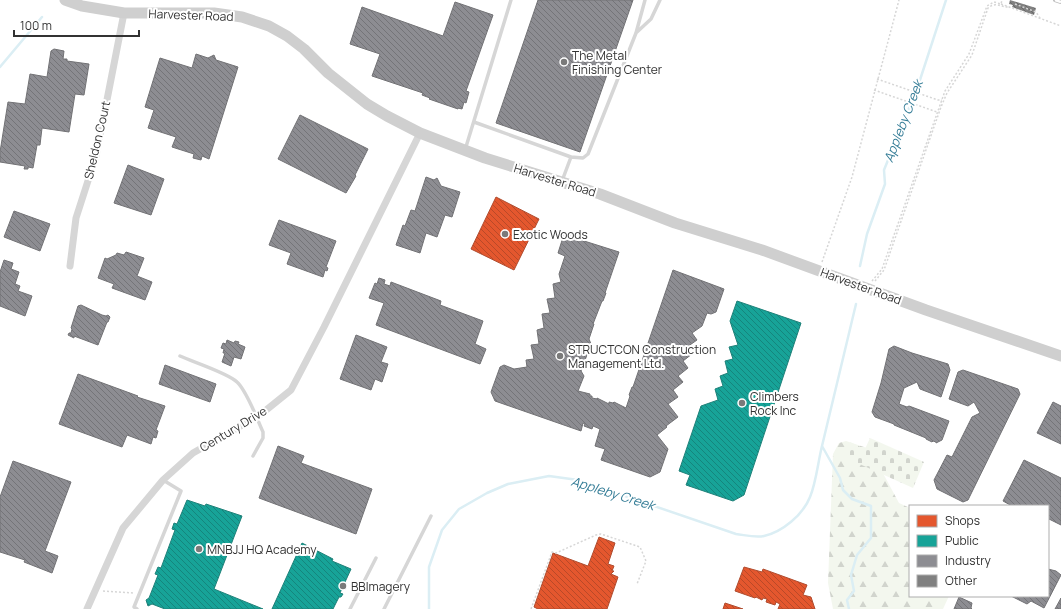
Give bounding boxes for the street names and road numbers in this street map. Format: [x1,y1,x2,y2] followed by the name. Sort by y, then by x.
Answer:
[148,5,234,25] street label: Harvester Road
[80,99,114,181] street label: Sheldon Court
[512,159,598,201] street label: Harvester Road
[818,263,904,309] street label: Harvester Road
[196,402,270,456] street label: Century Drive

